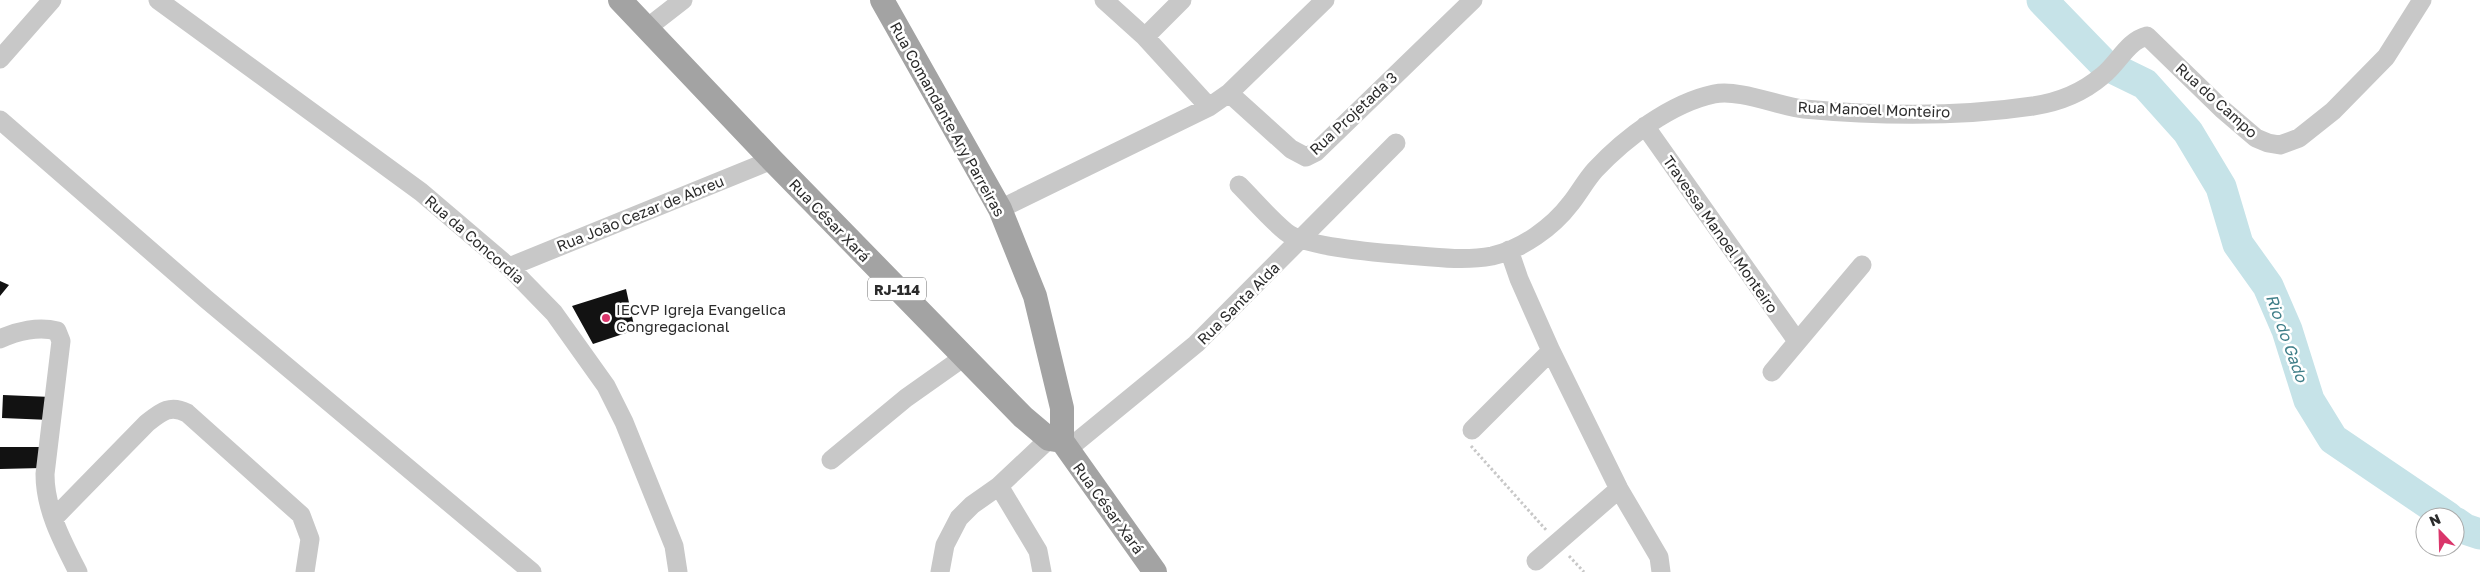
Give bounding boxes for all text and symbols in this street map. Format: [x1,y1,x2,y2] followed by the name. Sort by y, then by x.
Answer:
[887,19,1009,219] street label: Rua Comandante Ary Parreiras
[2173,59,2261,141] street label: Rua do Campo
[1305,68,1401,158] street label: Rua Projetada 3
[1798,97,1950,121] street label: Rua Manoel Monteiro
[1660,152,1782,316] street label: Travessa Manoel Monteiro
[554,171,726,255] street label: Rua João Cezar de Abreu
[786,175,874,265] street label: Rua César Xará
[422,191,528,287] street label: Rua da Concordia
[1193,258,1283,348] street label: Rua Santa Alda
[868,278,926,300] road number: RJ-114
[2262,291,2313,386] water label: Rio do Gado
[616,300,786,335] place label: IECVP Igreja Evangelica Congregacional
[600,312,612,324] marker: IECVP Igreja Evangelica Congregacional
[1070,459,1148,557] street label: Rua César Xará
[2415,507,2465,557] north arrow
[2427,510,2443,529] text: N

